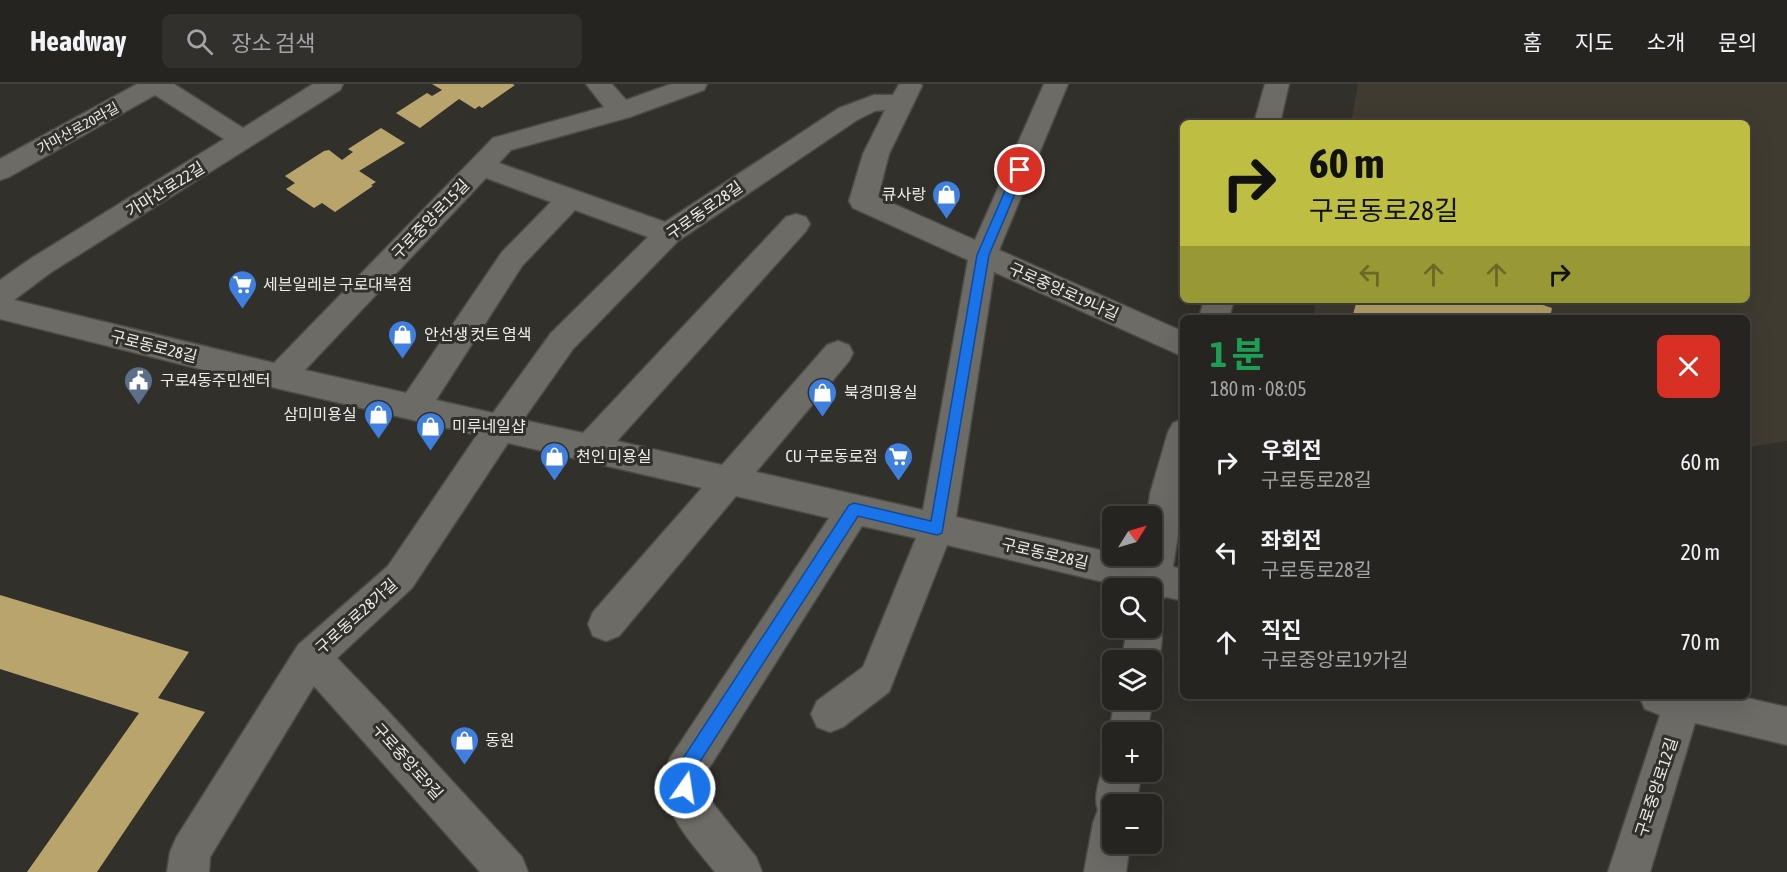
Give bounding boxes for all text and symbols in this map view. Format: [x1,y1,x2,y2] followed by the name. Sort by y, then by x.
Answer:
[162,14,582,68] search box
[30,25,126,57] text: Headway
[183,25,216,58] icon: search
[231,30,315,56] text: 장소 검색
[1523,30,1542,54] text: 홈
[1575,30,1614,54] text: 지도
[1647,30,1685,54] text: 소개
[1718,30,1757,54] text: 문의
[35,99,121,157] street label: 가마산로20라길
[1309,139,1384,187] text: 60 m
[994,144,1045,195] pin
[1210,144,1288,222] icon: right
[1003,153,1036,186] icon: arrive
[123,158,207,220] street label: 가마산로22길
[388,176,472,262] street label: 구로중앙로15길
[663,177,745,243] street label: 구로동로28길
[931,178,963,220] shop icon: 큐사랑
[882,185,926,203] place label: 큐사랑
[1309,195,1459,226] text: 구로동로28길
[1354,258,1387,291] icon: left
[1417,258,1450,291] icon: ahead
[1480,258,1513,291] icon: ahead
[1543,258,1576,291] icon: right
[1006,259,1122,323] street label: 구로중앙로19나길
[226,268,258,310] supermarket icon: 세븐일레븐 구로대복점
[263,275,412,293] place label: 세븐일레븐 구로대복점
[387,318,419,360] shop icon: 안선생 컷트 염색
[424,325,531,343] place label: 안선생 컷트 염색
[109,327,199,365] street label: 구로동로28길
[1210,333,1265,375] text: 1 분
[1657,335,1720,398] button: close
[123,364,155,406] public building icon: 구로4동주민센터
[160,371,271,389] place label: 구로4동주민센터
[807,376,839,418] shop icon: 북경미용실
[1210,377,1307,400] text: 180 m · 08:05
[844,383,918,401] place label: 북경미용실
[362,398,394,440] shop icon: 삼미미용실
[283,405,357,423] place label: 삼미미용실
[415,410,447,452] shop icon: 미루네일샵
[452,417,526,435] place label: 미루네일샵
[1261,437,1322,463] text: 우회전
[539,440,571,482] shop icon: 천인 미용실
[883,440,915,482] supermarket icon: CU 구로동로점
[1210,446,1243,479] icon: right
[576,447,652,465] place label: 천인 미용실
[786,447,878,465] place label: CU 구로동로점
[1680,449,1720,475] text: 60 m
[1261,468,1372,491] text: 구로동로28길
[1102,506,1162,566] north arrow
[1102,506,1162,854] map controls
[1261,527,1322,553] text: 좌회전
[1000,534,1090,572] street label: 구로동로28길
[1210,536,1243,569] icon: left
[1680,539,1720,565] text: 20 m
[1261,558,1372,581] text: 구로동로28길
[312,575,400,657] street label: 구로동로28가길
[1102,578,1162,638] button: search
[1261,617,1301,643] text: 직진
[1210,626,1243,659] icon: ahead
[1680,629,1720,655] text: 70 m
[1261,648,1409,671] text: 구로중앙로19가길
[1102,650,1162,710] button: layers
[369,719,447,803] street label: 구로중앙로9길
[1102,722,1162,782] button: +
[448,724,480,766] shop icon: 동원
[485,731,514,749] place label: 동원
[1631,735,1681,839] street label: 구로중앙로12길
[653,756,717,820] position arrow
[1102,794,1162,854] button: −

